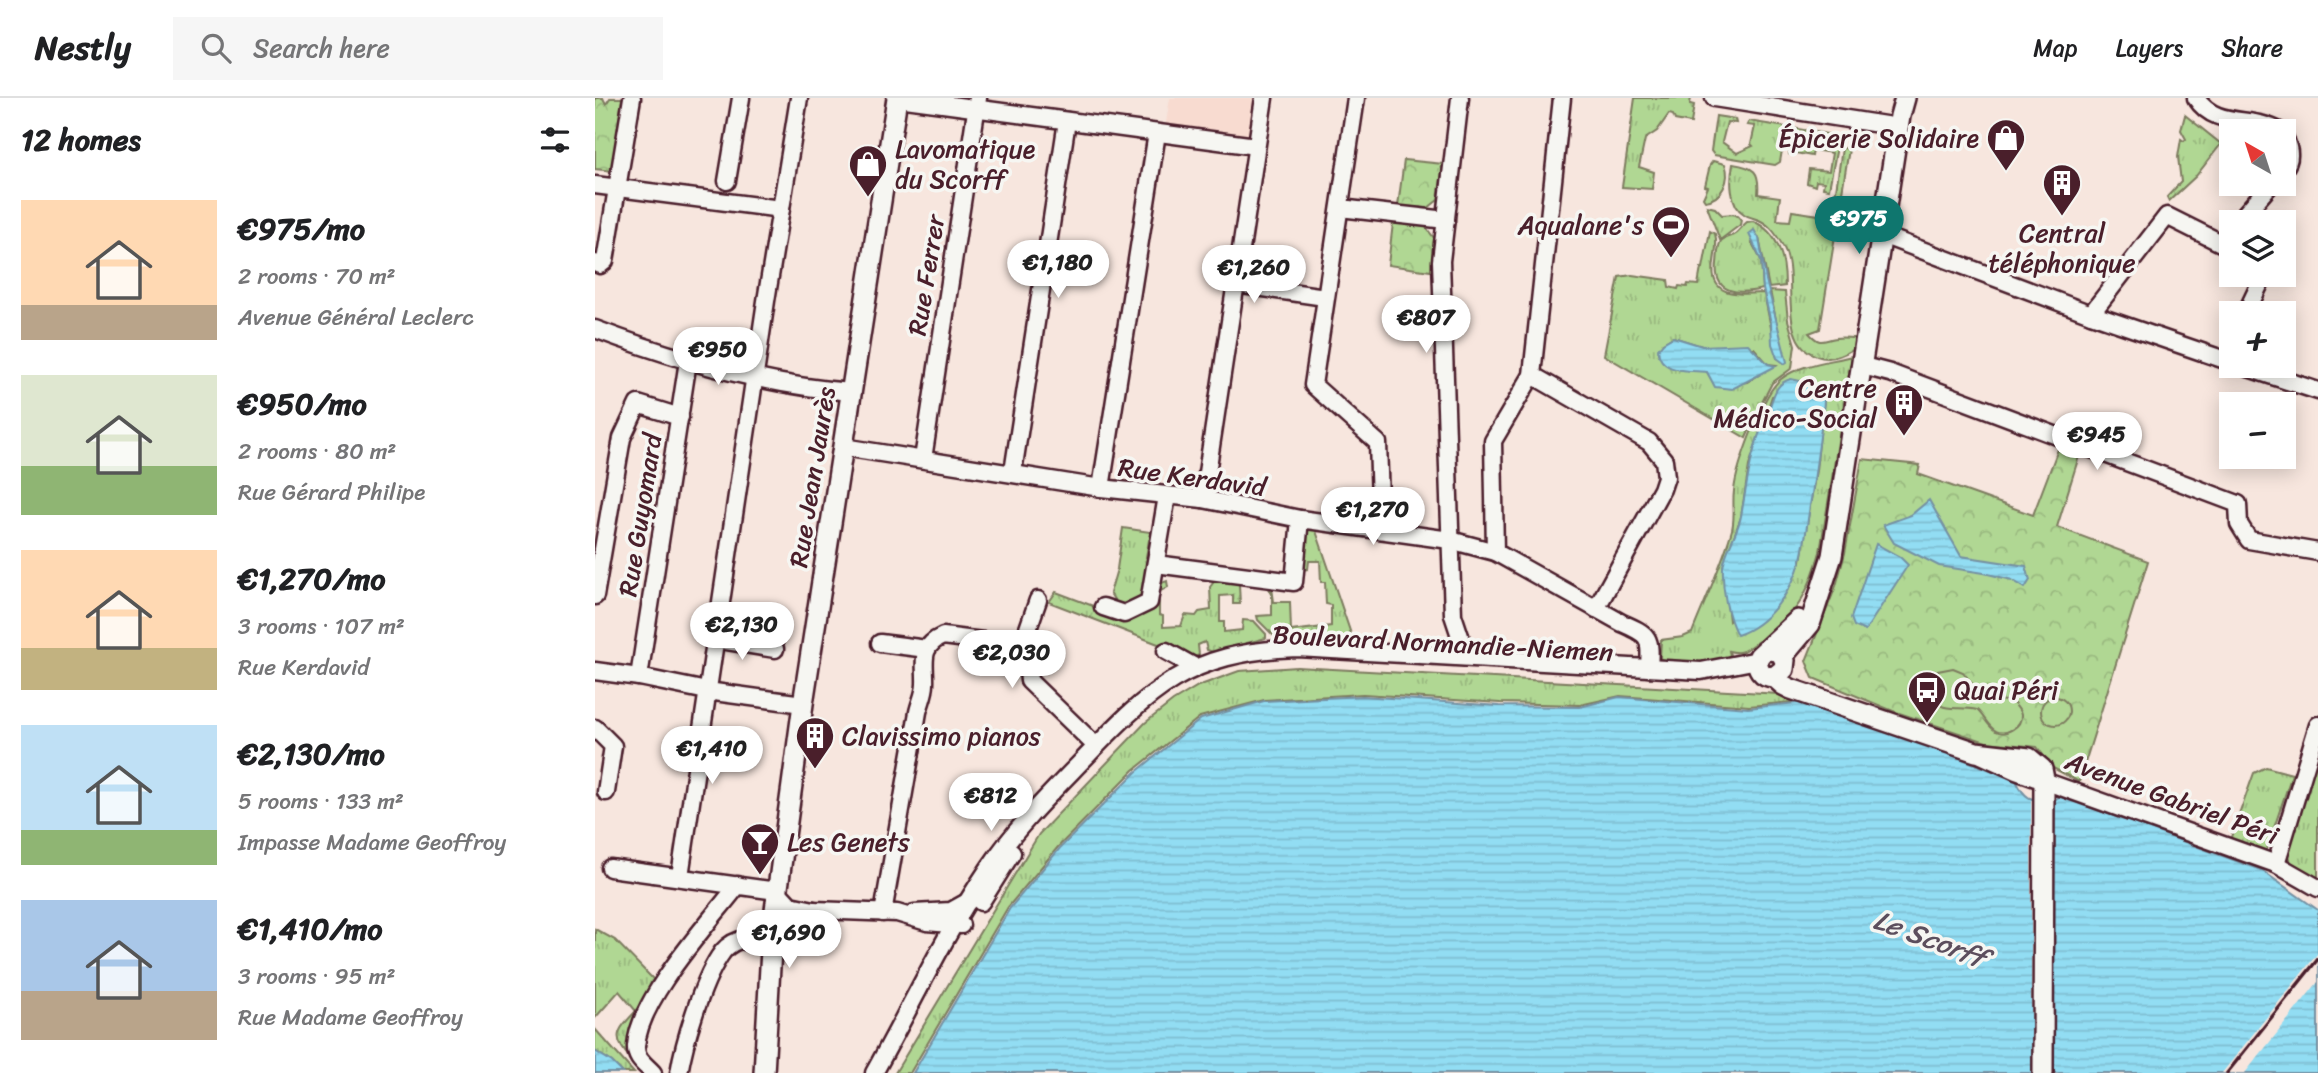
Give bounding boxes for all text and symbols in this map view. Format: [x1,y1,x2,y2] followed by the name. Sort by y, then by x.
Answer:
[173,17,663,80] search box
[35,19,131,77] text: Nestly
[253,25,390,71] text: Search here
[2033,27,2078,69] text: Map
[2116,27,2183,69] text: Layers
[2221,27,2283,69] text: Share
[197,29,235,67] icon: search
[21,113,141,167] text: 12 homes
[1778,115,1979,161] place label: Épicerie Solidaire
[1985,117,2027,172] shop icon: Épicerie Solidaire
[2219,119,2296,196] north arrow
[2219,119,2296,469] map controls
[536,121,574,159] icon: filters
[895,126,1036,202] place label: Lavomatique du Scorff
[847,143,889,198] shop icon: Lavomatique du Scorff
[2041,162,2083,217] building icon: Central téléphonique
[1818,197,1900,256] pin: €975
[1831,198,1887,239] text: €975
[238,202,365,256] text: €975/mo
[1517,202,1645,248] place label: Aqualane's
[1650,204,1692,259] sports icon: Aqualane's
[894,210,958,339] street label: Rue Ferrer
[1988,210,2136,286] place label: Central téléphonique
[2219,210,2296,287] button: layers
[77,228,161,312] icon: home
[1001,240,1115,300] pin: €1,180
[1023,242,1093,283] text: €1,180
[1197,246,1311,305] pin: €1,260
[1218,247,1290,288] text: €1,260
[238,256,396,297] text: 2 rooms · 70 m²
[1385,296,1467,355] pin: €807
[238,297,474,338] text: Avenue Général Leclerc
[1398,297,1454,338] text: €807
[2219,301,2296,378] button: +
[677,328,759,387] pin: €950
[689,329,747,370] text: €950
[1713,365,1878,441] place label: Centre Médico-Social
[238,377,367,431] text: €950/mo
[1883,382,1925,437] building icon: Centre Médico-Social
[775,383,849,571] street label: Rue Jean Jaurès
[2219,392,2296,469] button: −
[77,403,161,487] icon: home
[2056,412,2138,472] pin: €945
[2068,414,2126,455] text: €945
[604,428,676,600] street label: Rue Guyomard
[238,431,396,472] text: 2 rooms · 80 m²
[1115,444,1271,510] street label: Rue Kerdavid
[238,472,425,513] text: Rue Gérard Philipe
[1316,488,1430,547] pin: €1,270
[1337,489,1409,530] text: €1,270
[238,552,385,606] text: €1,270/mo
[77,578,161,662] icon: home
[685,602,799,662] pin: €2,130
[706,604,778,645] text: €2,130
[238,606,405,647] text: 3 rooms · 107 m²
[1272,611,1614,675] street label: Boulevard Normandie-Niemen
[955,630,1069,690] pin: €2,030
[974,632,1050,673] text: €2,030
[238,647,369,688] text: Rue Kerdavid
[1954,667,2059,713] place label: Quai Péri
[1906,669,1948,724] bus stop icon: Quai Péri
[842,713,1041,759] place label: Clavissimo pianos
[794,715,836,770] building icon: Clavissimo pianos
[655,726,769,786] pin: €1,410
[238,727,385,781] text: €2,130/mo
[677,728,747,769] text: €1,410
[2058,738,2286,858] street label: Avenue Gabriel Péri
[77,753,161,837] icon: home
[950,774,1032,833] pin: €812
[965,775,1017,816] text: €812
[238,781,404,822] text: 5 rooms · 133 m²
[787,819,911,865] place label: Les Genets
[739,821,781,876] bar icon: Les Genets
[238,822,506,863] text: Impasse Madame Geoffroy
[1867,895,2001,984] water label: Le Scorff
[238,902,383,956] text: €1,410/mo
[732,910,846,970] pin: €1,690
[752,912,826,953] text: €1,690
[77,928,161,1012] icon: home
[238,956,395,997] text: 3 rooms · 95 m²
[238,997,463,1038] text: Rue Madame Geoffroy

